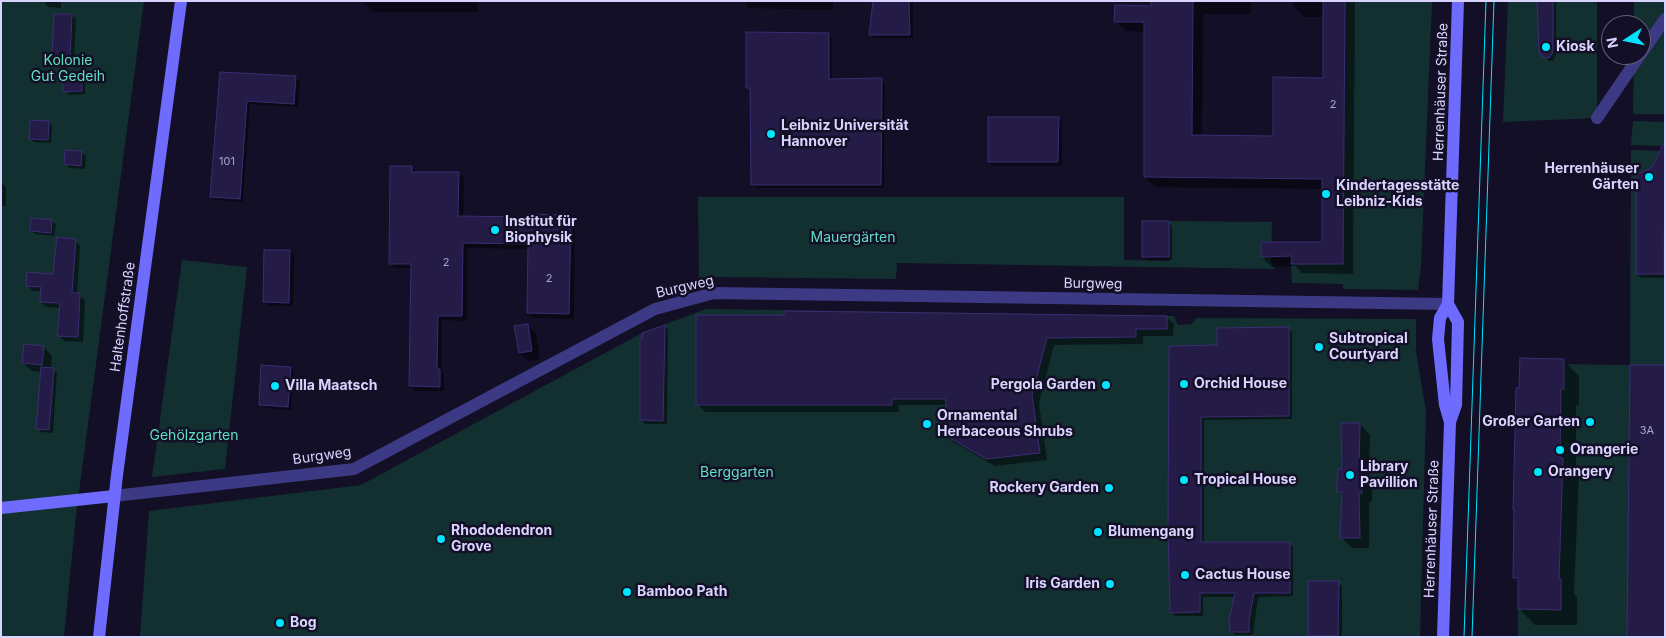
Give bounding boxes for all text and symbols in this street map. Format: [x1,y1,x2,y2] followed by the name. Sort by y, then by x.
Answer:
[1601,15,1651,65] north arrow
[1430,23,1452,161] street label: Herrenhäuser Straße
[1602,36,1621,50] text: N
[1556,39,1595,55] place label: Kiosk
[1540,41,1552,53] marker: Kiosk
[31,53,105,85] park label: Kolonie Gut Gedeih
[1330,98,1336,112] house number: 2
[781,118,909,150] place label: Leibniz Universität Hannover
[765,128,777,140] marker: Leibniz Universität Hannover
[219,155,235,169] house number: 101
[1545,161,1639,193] place label: Herrenhäuser Gärten
[1643,171,1655,183] marker: Herrenhäuser Gärten
[1336,178,1459,210] place label: Kindertagesstätte Leibniz-Kids
[1320,188,1332,200] marker: Kindertagesstätte Leibniz-Kids
[505,214,577,246] place label: Institut für Biophysik
[489,224,501,236] marker: Institut für Biophysik
[811,230,895,246] park label: Mauergärten
[443,256,449,270] house number: 2
[107,261,139,373] street label: Haltenhoffstraße
[546,272,552,286] house number: 2
[654,272,716,302] street label: Burgweg
[1063,275,1123,293] street label: Burgweg
[1329,331,1408,364] place label: Subtropical Courtyard
[1313,341,1325,353] marker: Subtropical Courtyard
[1194,376,1287,392] place label: Orchid House
[991,377,1096,393] place label: Pergola Garden
[285,378,377,394] place label: Villa Maatsch
[1178,378,1190,390] marker: Orchid House
[1100,379,1112,391] marker: Pergola Garden
[269,380,281,392] marker: Villa Maatsch
[937,408,1073,441] place label: Ornamental Herbaceous Shrubs
[1482,414,1580,430] place label: Großer Garten
[1584,416,1596,428] marker: Großer Garten
[921,418,933,430] marker: Ornamental Herbaceous Shrubs
[1640,424,1654,438] house number: 3A
[149,428,239,444] park label: Gehölzgarten
[1570,442,1638,458] place label: Orangerie
[292,444,352,468] street label: Burgweg
[1554,444,1566,456] marker: Orangerie
[1360,459,1418,492] place label: Library Pavillion
[1421,460,1443,598] street label: Herrenhäuser Straße
[1548,464,1613,480] place label: Orangery
[700,465,774,481] park label: Berggarten
[1532,466,1544,478] marker: Orangery
[1344,469,1356,481] marker: Library Pavillion
[1194,472,1297,488] place label: Tropical House
[1178,474,1190,486] marker: Tropical House
[989,480,1099,496] place label: Rockery Garden
[1103,482,1115,494] marker: Rockery Garden
[451,523,552,556] place label: Rhododendron Grove
[1108,524,1194,540] place label: Blumengang
[1092,526,1104,538] marker: Blumengang
[435,533,447,545] marker: Rhododendron Grove
[1195,567,1291,583] place label: Cactus House
[1179,569,1191,581] marker: Cactus House
[1025,576,1100,592] place label: Iris Garden
[1104,578,1116,590] marker: Iris Garden
[637,584,727,600] place label: Bamboo Path
[621,586,633,598] marker: Bamboo Path
[290,615,317,631] place label: Bog
[274,617,286,629] marker: Bog

